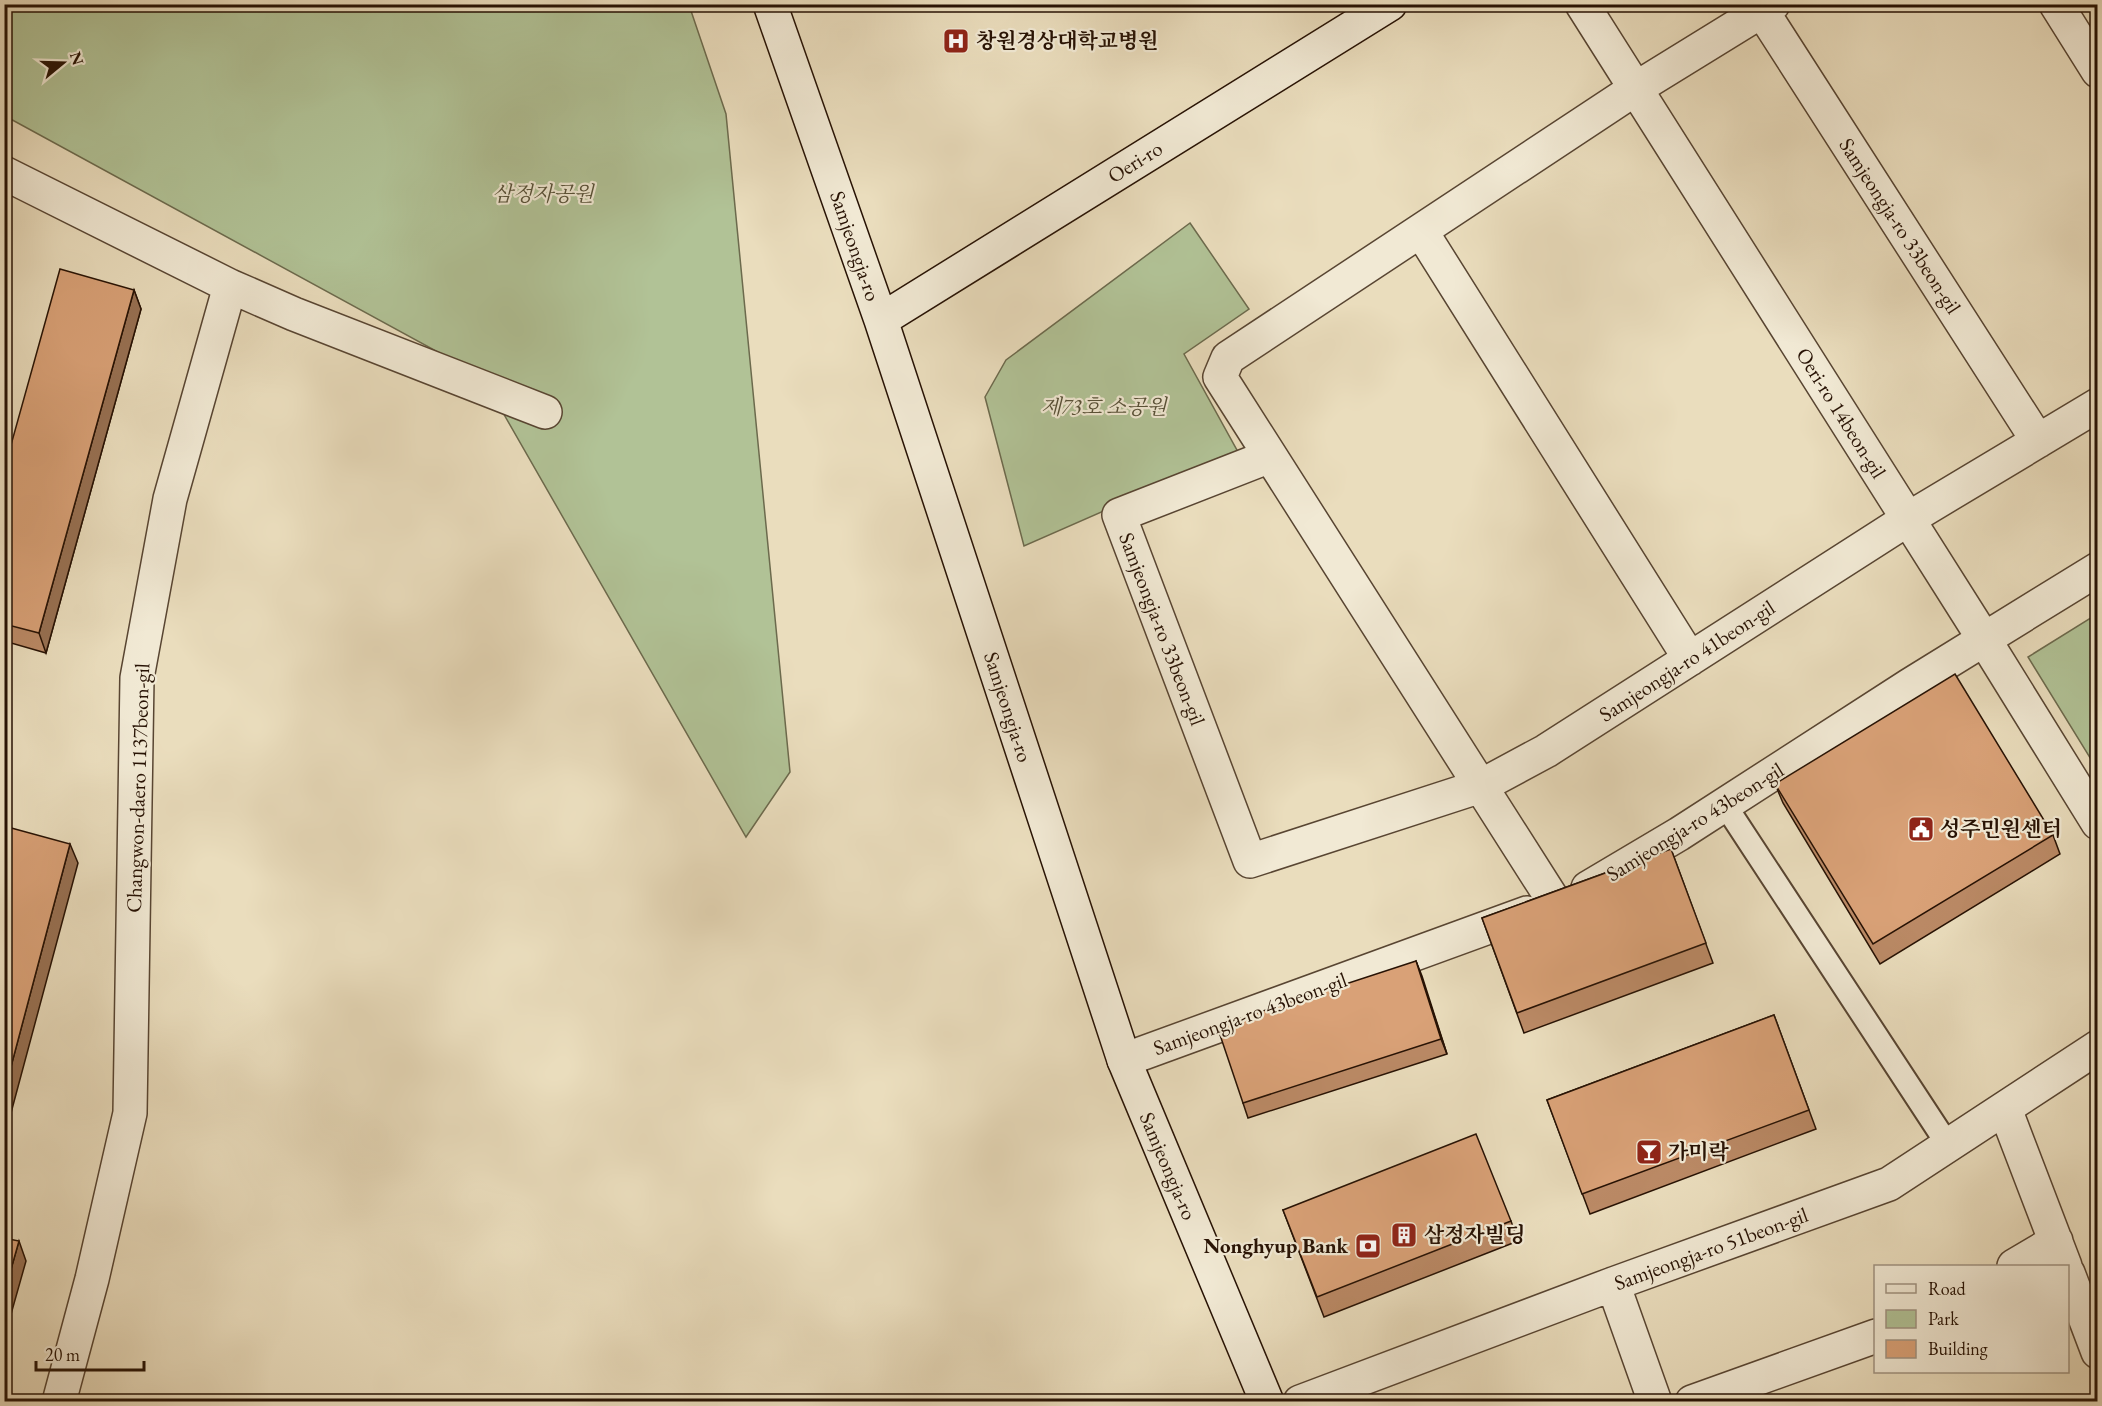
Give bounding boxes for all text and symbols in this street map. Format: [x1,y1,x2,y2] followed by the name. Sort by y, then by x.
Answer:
[941,26,971,56] hospital icon: 창원경상대학교병원
[976,27,1159,54] place label: 창원경상대학교병원
[33,33,93,93] north arrow
[65,49,89,68] text: N
[1833,133,1967,319] street label: Samjeongja-ro 33beon-gil
[1102,134,1167,189] street label: Oeri-ro
[492,180,595,207] park label: 삼정자공원
[824,187,887,304] street label: Samjeongja-ro
[1790,342,1892,483] street label: Oeri-ro 14beon-gil
[1041,393,1169,420] park label: 제73호 소공원
[1113,529,1212,729] street label: Samjeongja-ro 33beon-gil
[1594,594,1780,728] street label: Samjeongja-ro 41beon-gil
[978,648,1039,766] street label: Samjeongja-ro
[120,663,155,913] street label: Changwon-daero 1137beon-gil
[1601,756,1789,887] street label: Samjeongja-ro 43beon-gil
[1906,814,1936,844] public building icon: 성주민원센터
[1940,815,2062,842] place label: 성주민원센터
[1149,966,1350,1061] street label: Samjeongja-ro 43beon-gil
[1134,1108,1203,1224] street label: Samjeongja-ro
[1634,1137,1664,1167] bar icon: 가미락
[1668,1138,1730,1165] place label: 가미락
[1610,1201,1811,1296] street label: Samjeongja-ro 51beon-gil
[1389,1220,1419,1250] building icon: 삼정자빌딩
[1424,1221,1525,1248] place label: 삼정자빌딩
[1353,1231,1383,1261] bank icon: Nonghyup Bank
[1204,1232,1349,1259] place label: Nonghyup Bank
[1874,1265,2069,1373] legend
[1928,1277,1967,1300] text: Road
[1928,1307,1959,1330] text: Park
[36,1334,144,1372] scale bar
[1928,1337,1988,1360] text: Building
[45,1343,80,1366] text: 20 m

